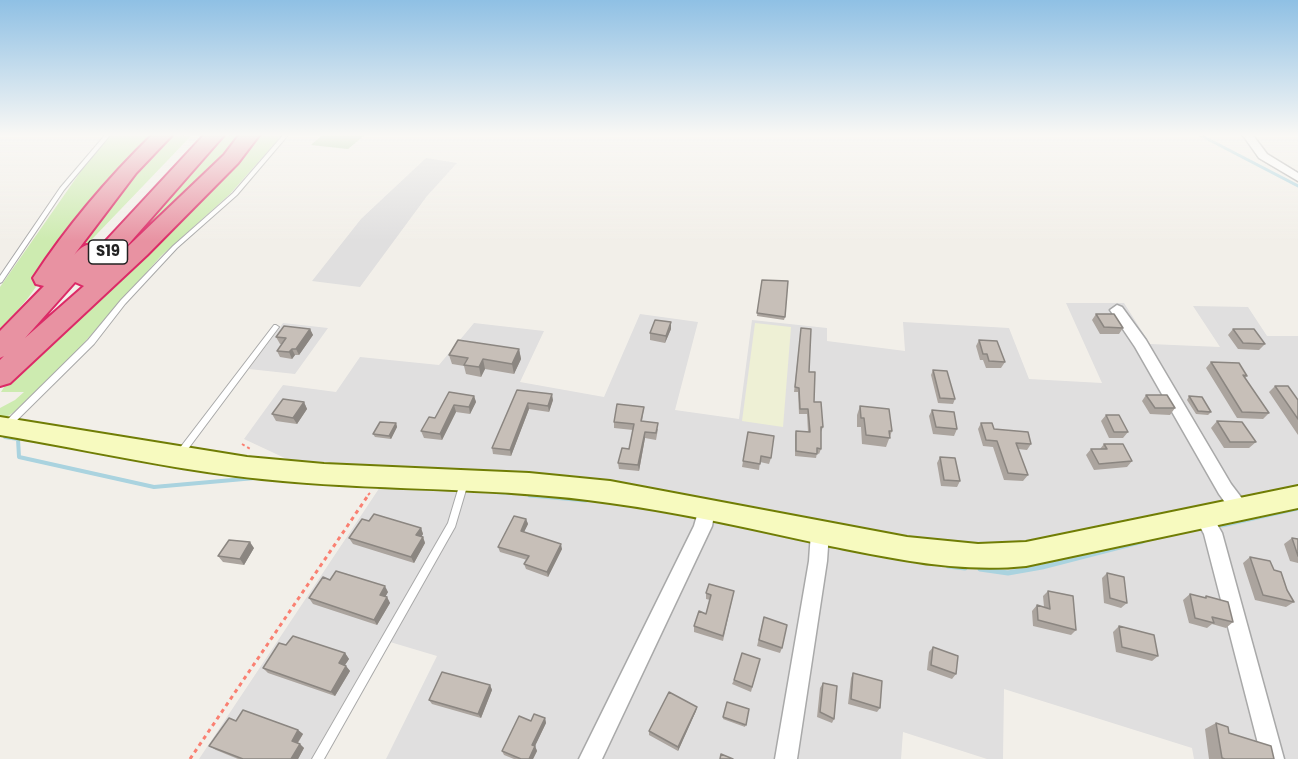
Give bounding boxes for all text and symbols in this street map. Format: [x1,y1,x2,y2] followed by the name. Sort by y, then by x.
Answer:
[88,240,128,264] road number: S19

